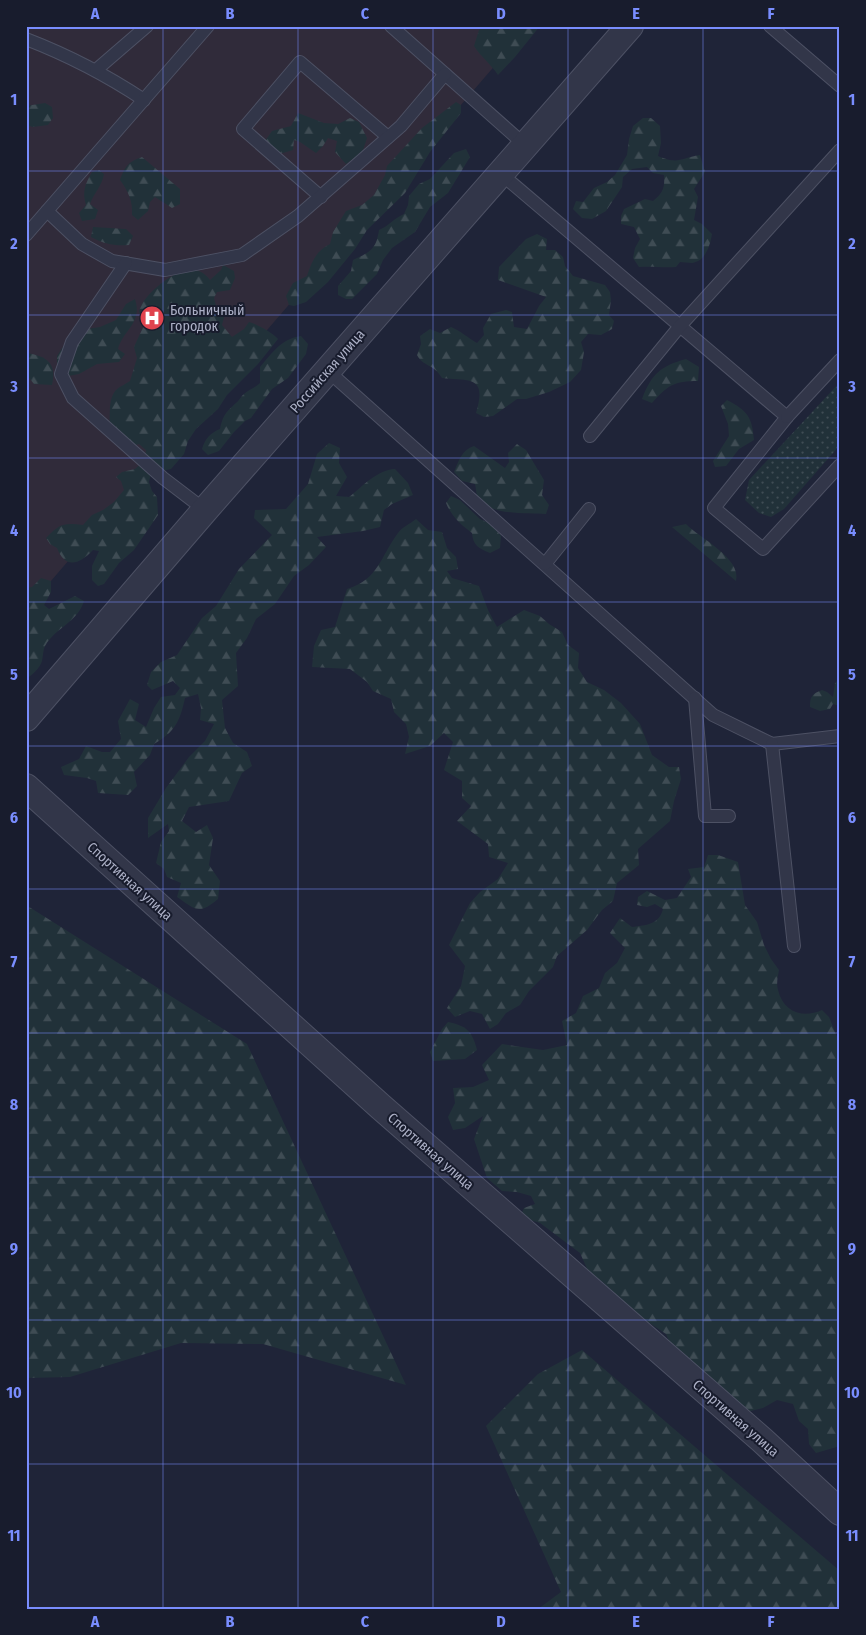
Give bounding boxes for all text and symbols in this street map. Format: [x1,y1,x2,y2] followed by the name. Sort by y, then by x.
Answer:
[90,4,100,23] text: A
[226,4,235,23] text: B
[361,4,370,23] text: C
[496,4,506,23] text: D
[632,4,640,23] text: E
[767,4,775,23] text: F
[11,90,17,109] text: 1
[849,90,855,109] text: 1
[9,234,18,253] text: 2
[847,234,856,253] text: 2
[170,302,244,335] place label: Больничный городок
[139,305,165,331] hospital icon: Больничный городок
[286,326,368,417] street label: Российская улица
[9,377,18,396] text: 3
[847,377,856,396] text: 3
[10,521,18,540] text: 4
[848,521,856,540] text: 4
[10,665,18,684] text: 5
[848,665,856,684] text: 5
[10,808,18,827] text: 6
[848,808,856,827] text: 6
[84,839,176,924] street label: Спортивная улица
[11,952,18,971] text: 7
[849,952,856,971] text: 7
[10,1095,19,1114] text: 8
[848,1095,857,1114] text: 8
[384,1109,477,1194] street label: Спортивная улица
[10,1239,18,1258] text: 9
[848,1239,856,1258] text: 9
[689,1376,782,1461] street label: Спортивная улица
[6,1383,22,1402] text: 10
[844,1383,860,1402] text: 10
[7,1526,21,1545] text: 11
[845,1526,859,1545] text: 11
[90,1612,100,1631] text: A
[226,1612,235,1631] text: B
[361,1612,370,1631] text: C
[496,1612,506,1631] text: D
[632,1612,640,1631] text: E
[767,1612,775,1631] text: F

